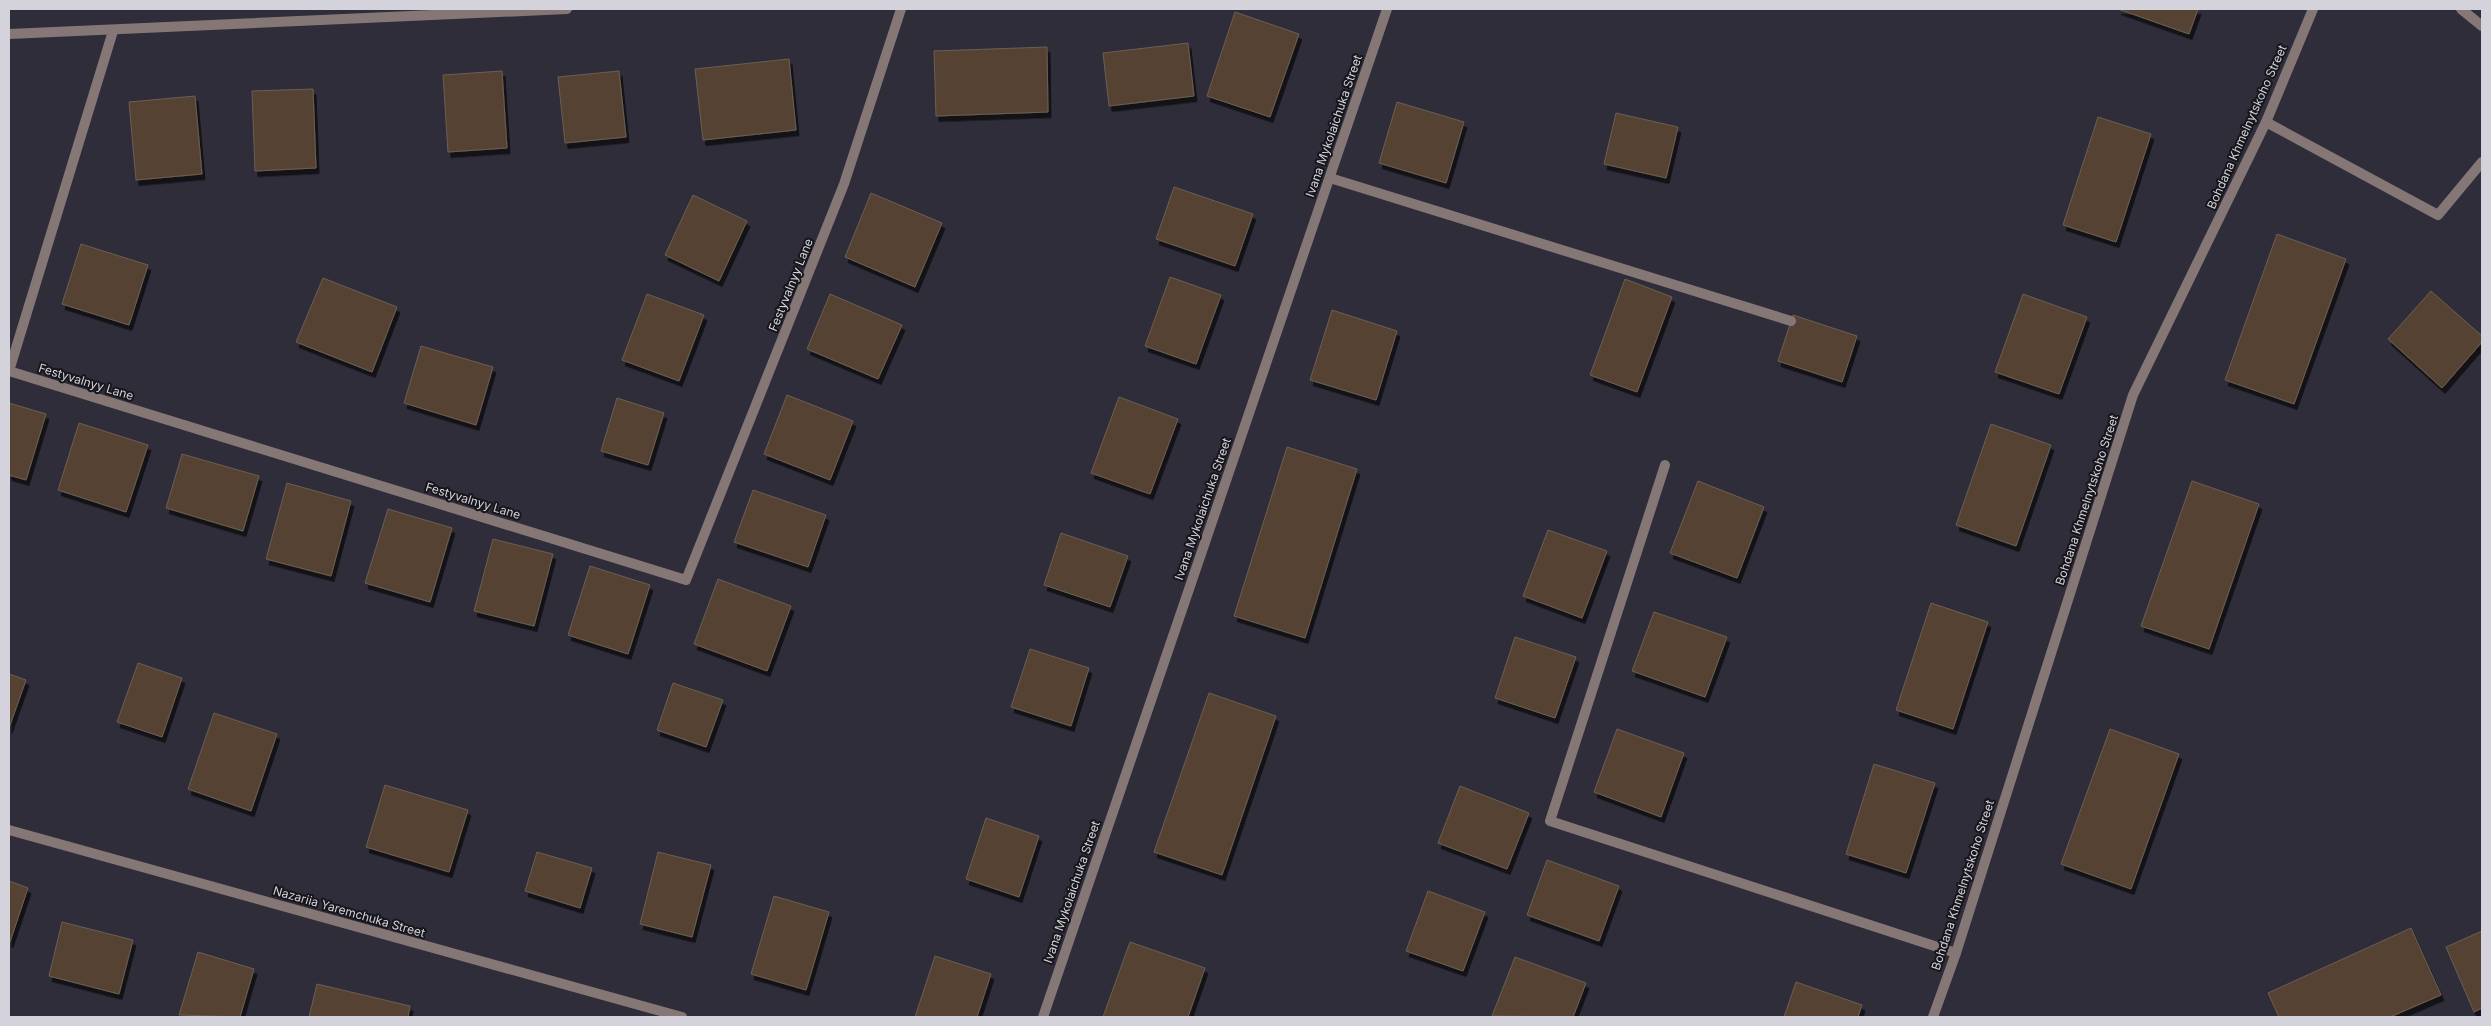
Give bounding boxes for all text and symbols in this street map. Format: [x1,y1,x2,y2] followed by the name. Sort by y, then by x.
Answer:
[2203,42,2290,211] street label: Bohdana Khmelnytskoho Street
[1302,53,1365,199] street label: Ivana Mykolaichuka Street
[765,236,816,333] street label: Festyvalnyy Lane
[37,360,135,403] street label: Festyvalnyy Lane
[2052,413,2121,587] street label: Bohdana Khmelnytskoho Street
[1171,436,1234,582] street label: Ivana Mykolaichuka Street
[424,479,522,522] street label: Festyvalnyy Lane
[1928,798,1997,972] street label: Bohdana Khmelnytskoho Street
[1040,819,1103,965] street label: Ivana Mykolaichuka Street
[271,883,427,940] street label: Nazariia Yaremchuka Street

